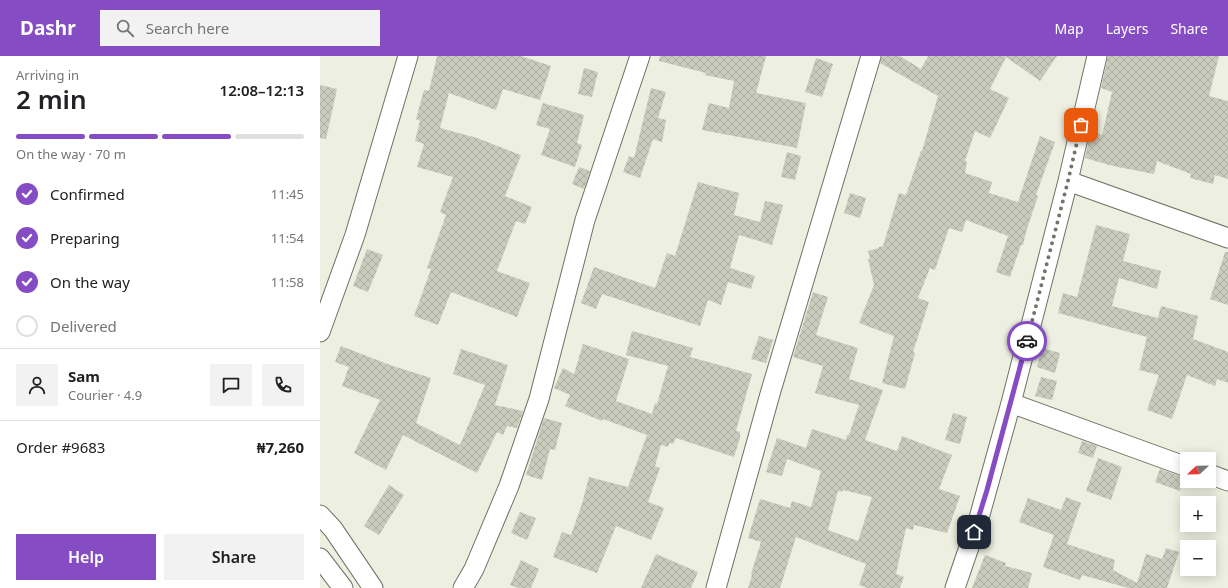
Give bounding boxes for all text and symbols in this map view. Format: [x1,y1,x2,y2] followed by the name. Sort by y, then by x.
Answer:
[100,10,380,46] search box
[20,15,76,41] text: Dashr
[114,17,136,39] icon: search
[146,18,229,38] text: Search here
[1055,19,1084,38] text: Map
[1106,19,1148,38] text: Layers
[1170,19,1208,38] text: Share
[16,66,79,84] text: Arriving in
[220,80,304,100] text: 12:08–12:13
[16,81,87,117] text: 2 min
[1064,108,1098,142] pin
[1070,114,1092,136] icon: bag
[16,145,126,163] text: On the way · 70 m
[16,183,38,205] icon: check
[50,184,125,204] text: Confirmed
[271,185,304,203] text: 11:45
[16,227,38,249] icon: check
[50,228,120,248] text: Preparing
[271,229,304,247] text: 11:54
[16,271,38,293] icon: check
[50,272,130,292] text: On the way
[271,273,304,291] text: 11:58
[50,316,117,336] text: Delivered
[1007,321,1047,361] courier
[1016,330,1038,352] icon: car
[16,364,58,406] button: person
[210,364,252,406] button: chat
[262,364,304,406] button: phone
[68,366,100,386] text: Sam
[68,386,142,404] text: Courier · 4.9
[16,437,105,457] text: Order #9683
[257,437,304,457] text: ₦7,260
[1180,452,1216,488] north arrow
[1180,452,1216,576] map controls
[1180,496,1216,532] button: +
[957,515,991,549] pin
[963,521,985,543] icon: home
[16,534,156,580] button: Help
[164,534,304,580] button: Share
[1180,540,1216,576] button: −

